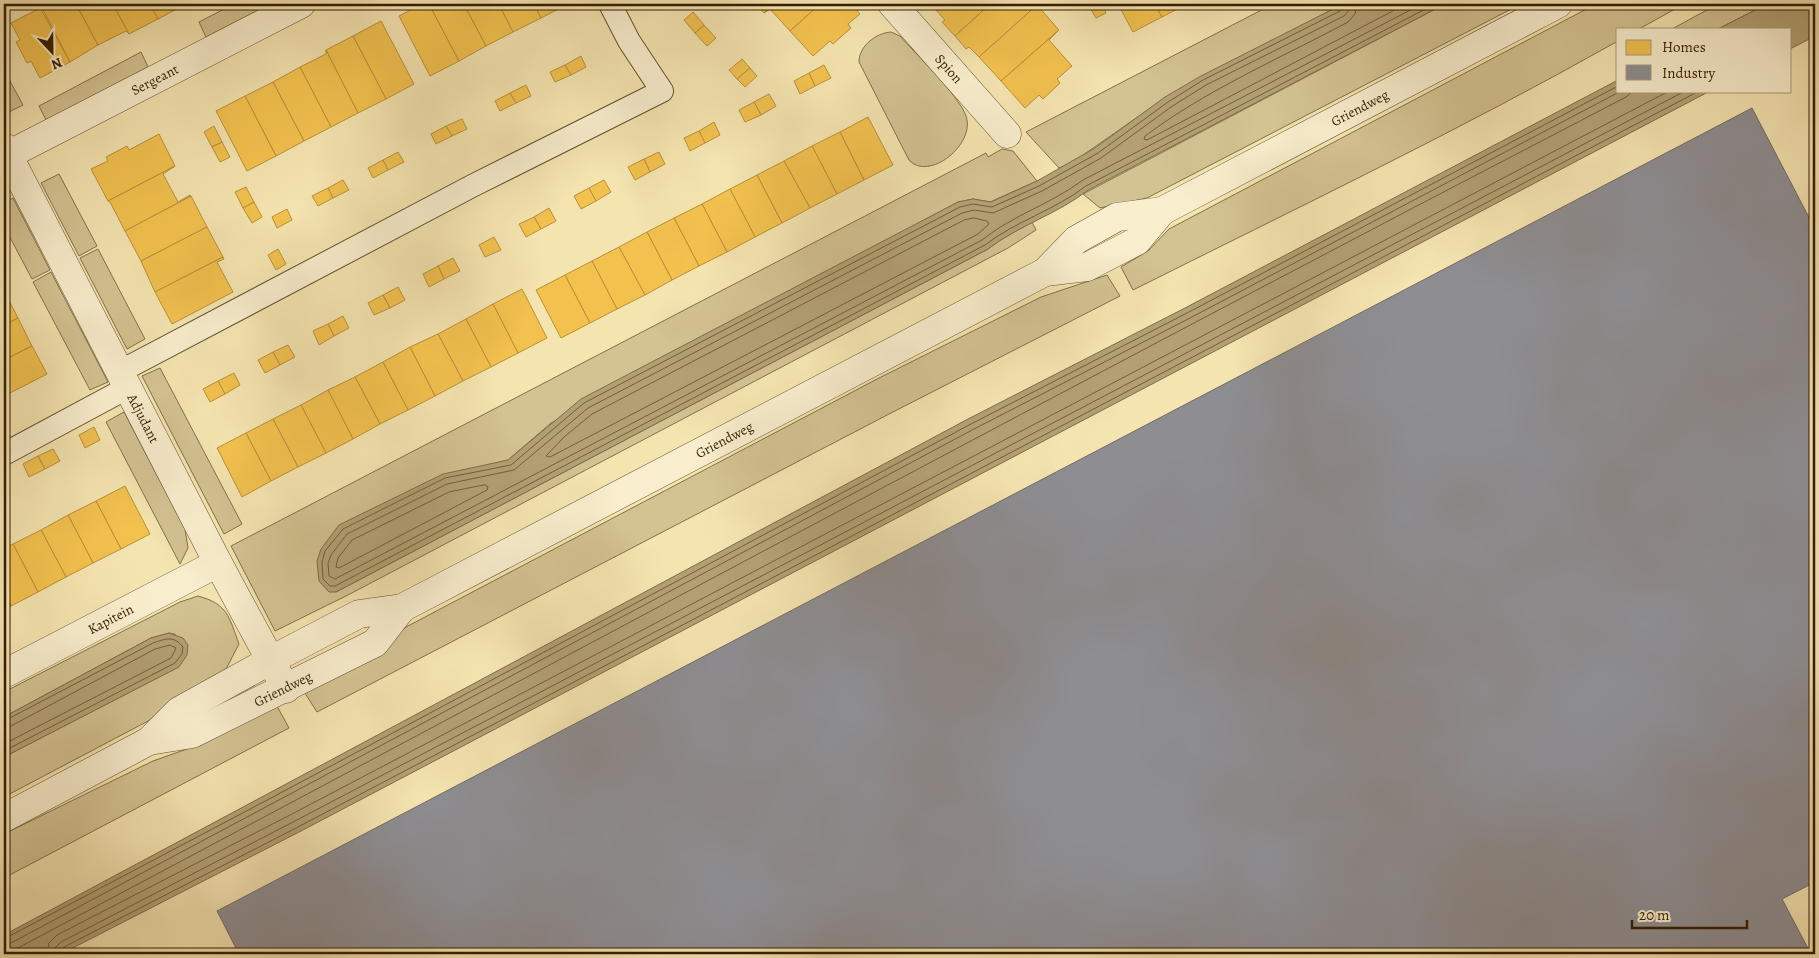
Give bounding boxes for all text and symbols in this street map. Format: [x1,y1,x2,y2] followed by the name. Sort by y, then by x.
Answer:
[28,28,78,78] north arrow
[1616,28,1792,92] legend
[1662,37,1706,57] text: Homes
[931,50,967,87] street label: Spion
[48,53,65,74] text: N
[128,59,182,100] street label: Sergeant
[1662,63,1716,83] text: Industry
[1327,85,1392,131] street label: Griendweg
[123,389,164,446] street label: Adjudant
[692,417,756,463] street label: Griendweg
[84,599,137,638] street label: Kapitein
[251,666,315,711] street label: Griendweg
[1632,898,1746,930] scale bar
[1639,905,1670,925] text: 20 m

